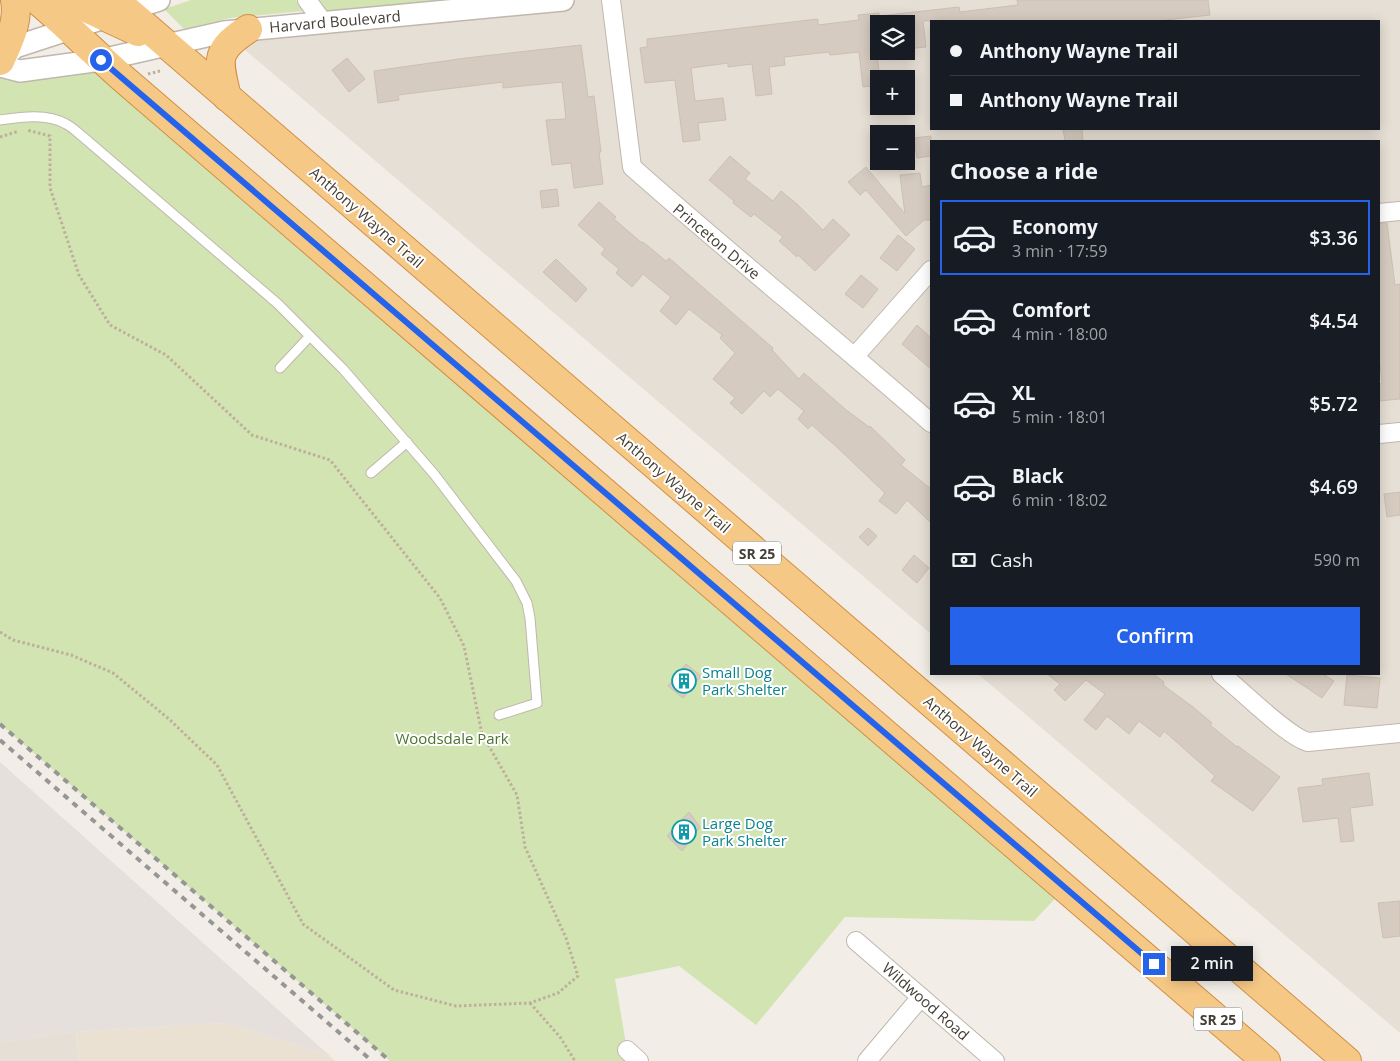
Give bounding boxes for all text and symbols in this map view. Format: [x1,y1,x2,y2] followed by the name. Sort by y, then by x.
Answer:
[268,5,402,37] street label: Harvard Boulevard
[870,15,915,170] map controls
[870,15,915,60] button: layers
[980,38,1178,64] text: Anthony Wayne Trail
[90,49,112,71] route start
[870,70,915,115] button: +
[980,87,1178,113] text: Anthony Wayne Trail
[870,125,915,170] button: −
[950,155,1098,185] text: Choose a ride
[306,162,428,272] street label: Anthony Wayne Trail
[669,199,765,283] street label: Princeton Drive
[1012,214,1098,240] text: Economy
[952,215,997,260] icon: car
[1309,225,1358,251] text: $3.36
[1012,240,1107,262] text: 3 min · 17:59
[1012,297,1091,323] text: Comfort
[952,298,997,343] icon: car
[1309,308,1358,334] text: $4.54
[1012,323,1107,345] text: 4 min · 18:00
[1012,380,1035,406] text: XL
[952,381,997,426] icon: car
[1309,391,1358,417] text: $5.72
[1012,406,1107,428] text: 5 min · 18:01
[613,427,735,537] street label: Anthony Wayne Trail
[1012,463,1064,489] text: Black
[952,464,997,509] icon: car
[1309,474,1358,500] text: $4.69
[1012,489,1107,511] text: 6 min · 18:02
[733,542,781,564] road number: SR 25
[950,546,978,574] icon: cash
[990,547,1033,573] text: Cash
[1314,549,1360,571] text: 590 m
[950,607,1360,665] button: Confirm
[702,662,787,699] place label: Small Dog Park Shelter
[671,668,697,694] building icon: Small Dog Park Shelter
[920,691,1042,801] street label: Anthony Wayne Trail
[395,728,509,748] park label: Woodsdale Park
[702,813,787,850] place label: Large Dog Park Shelter
[671,819,697,845] building icon: Large Dog Park Shelter
[1172,946,1254,982] callout: 2 min
[1190,952,1234,974] text: 2 min
[1143,953,1165,975] route end
[878,958,974,1044] street label: Wildwood Road
[1194,1008,1242,1030] road number: SR 25

